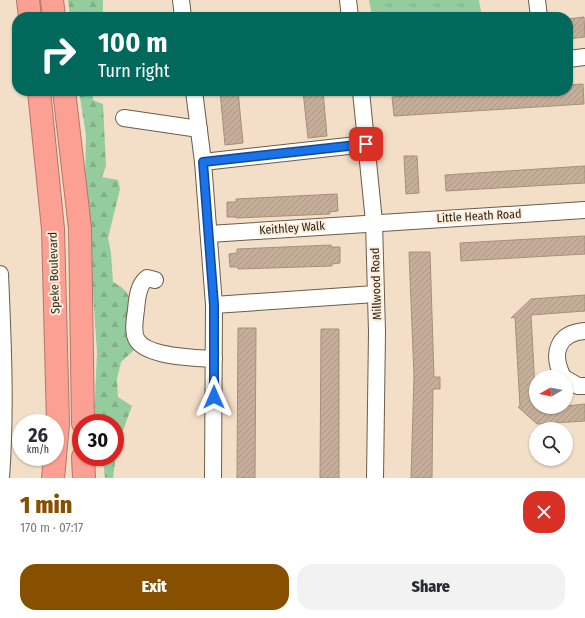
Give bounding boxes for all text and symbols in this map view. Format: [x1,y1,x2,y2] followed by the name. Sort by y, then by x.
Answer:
[98,26,168,59] text: 100 m
[32,28,84,80] icon: right
[98,60,170,82] text: Turn right
[349,127,383,161] pin
[355,133,377,155] icon: arrive
[436,207,522,225] street label: Little Heath Road
[259,219,326,237] street label: Keithley Walk
[46,232,62,314] street label: Speke Boulevard
[368,248,384,320] street label: Millwood Road
[529,370,573,414] north arrow
[529,370,573,466] map controls
[193,376,235,418] position arrow
[72,414,124,466] speed limit sign: 30
[529,422,573,466] button: search
[28,423,48,447] text: 26
[27,444,49,456] text: km/h
[20,491,72,519] text: 1 min
[523,491,565,533] button: close
[20,520,83,535] text: 170 m · 07:17
[20,564,289,610] button: Exit
[297,564,565,610] button: Share

